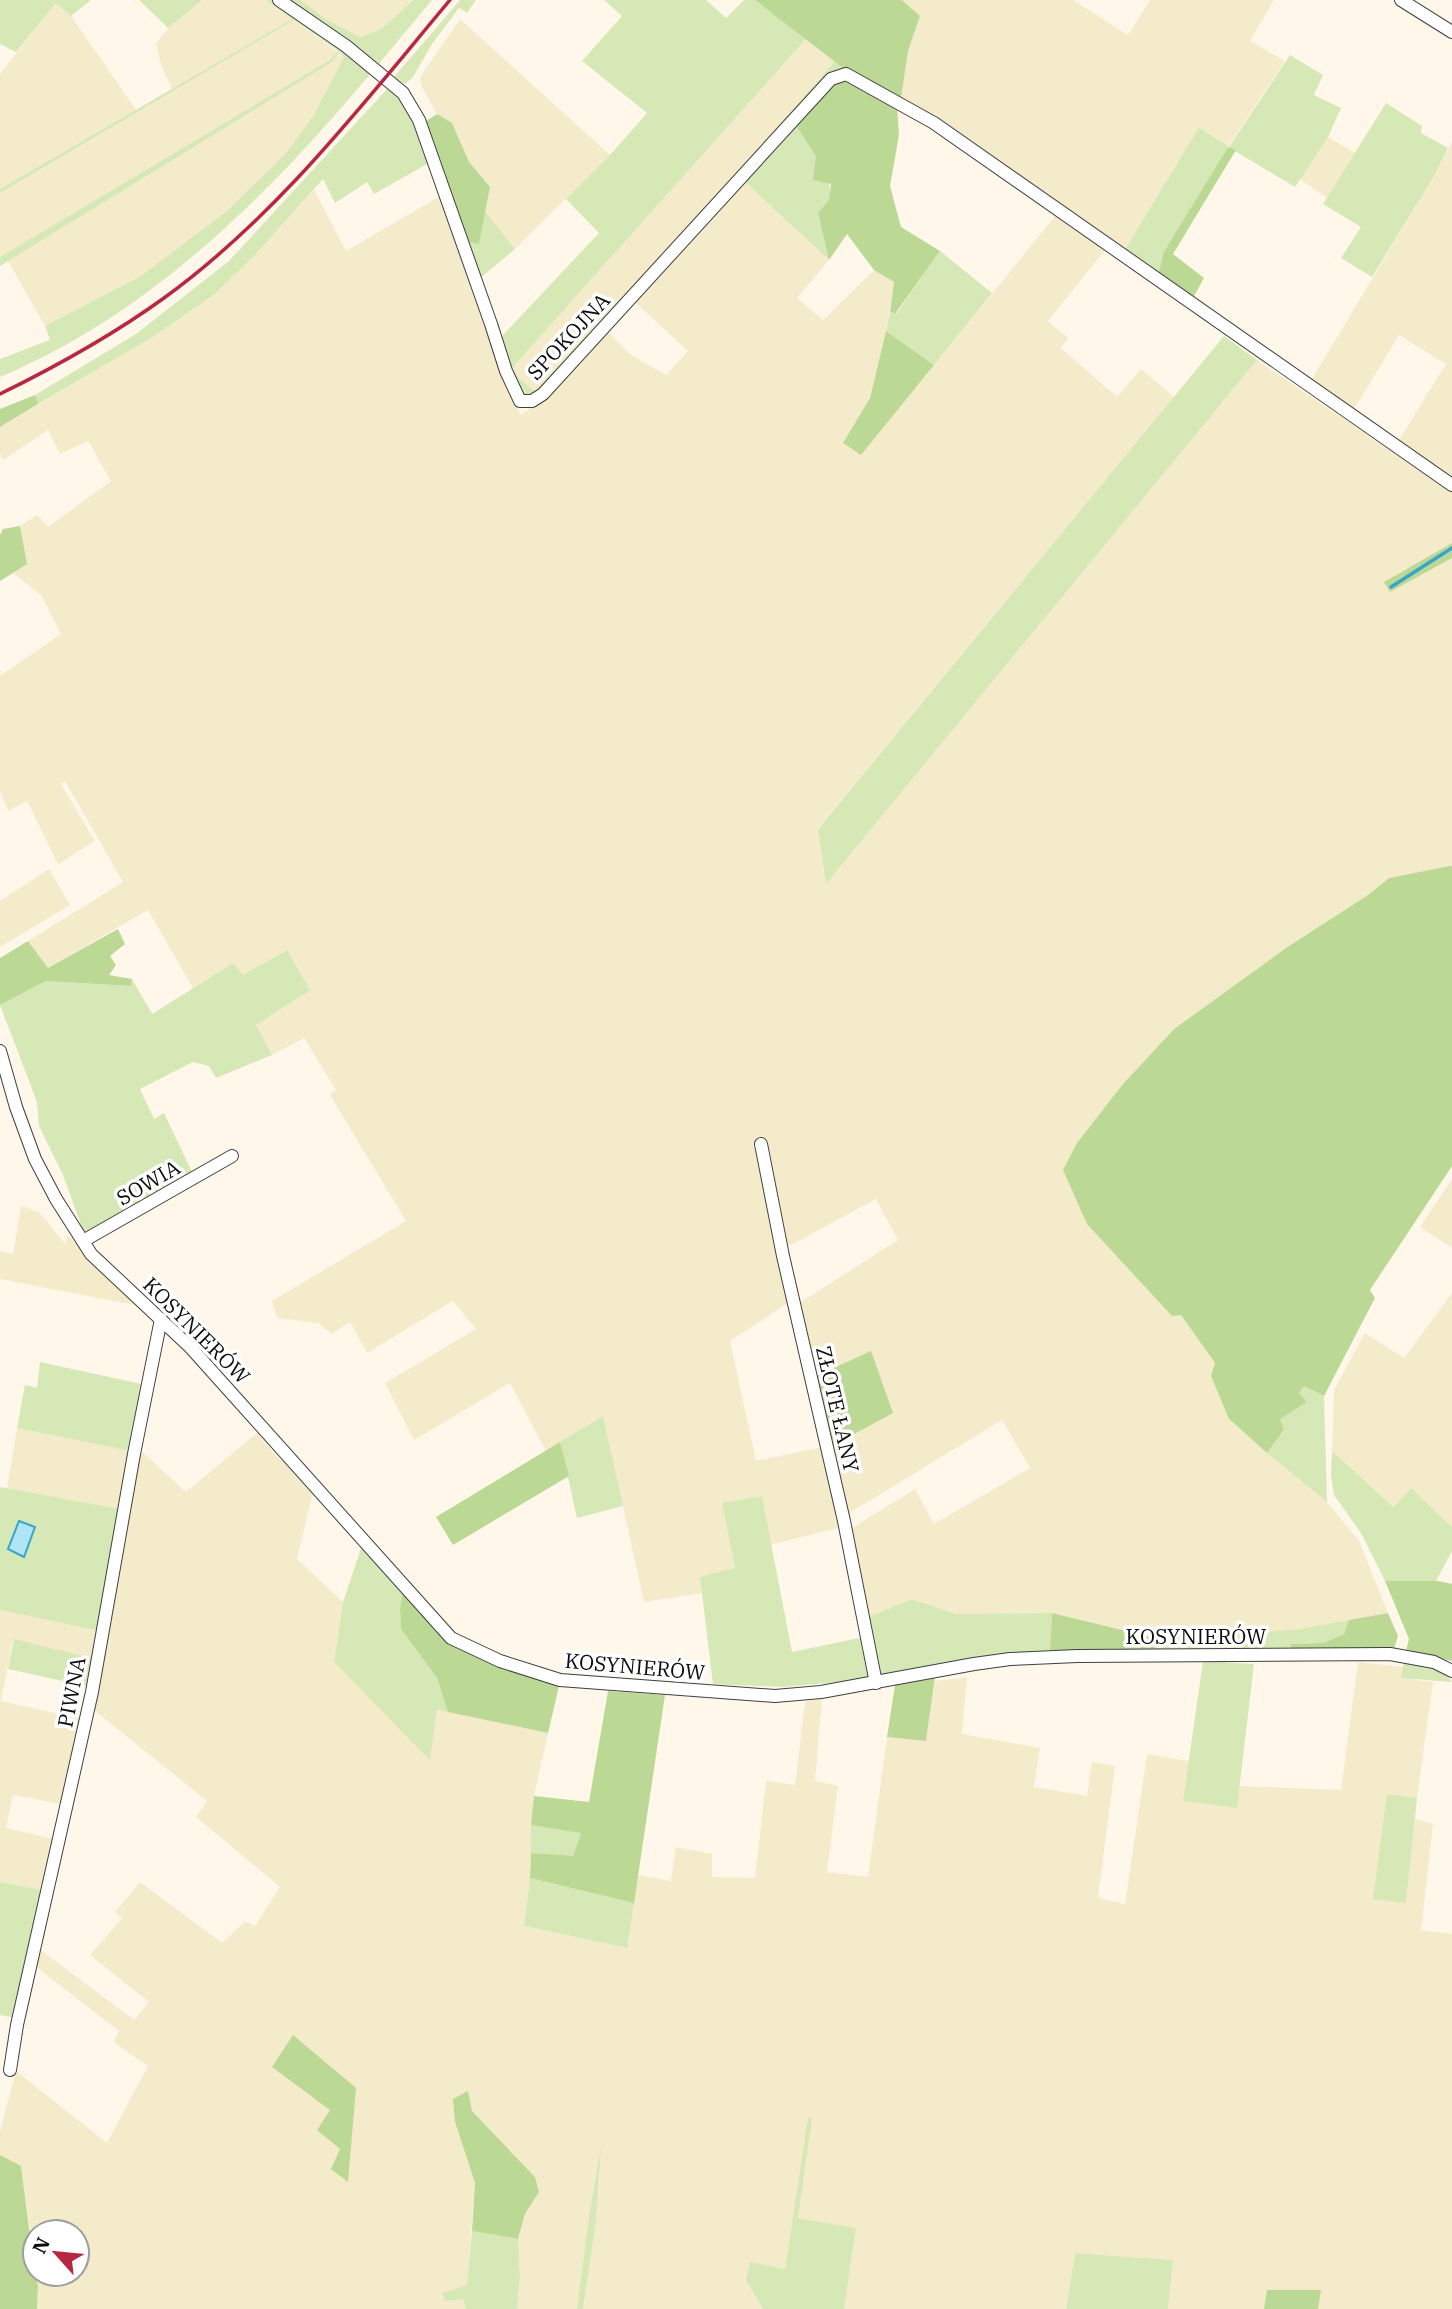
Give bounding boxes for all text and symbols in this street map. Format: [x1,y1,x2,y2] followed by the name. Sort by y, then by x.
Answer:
[520,286,616,386] street label: SPOKOJNA
[111,1152,185,1211] street label: SOWIA
[137,1270,257,1390] street label: KOSYNIERÓW
[810,1343,866,1475] street label: ZŁOTE ŁANY
[1126,1622,1266,1650] street label: KOSYNIERÓW
[564,1646,706,1686] street label: KOSYNIERÓW
[50,1654,92,1730] street label: PIWNA
[21,2218,91,2288] north arrow
[27,2233,55,2257] text: N

